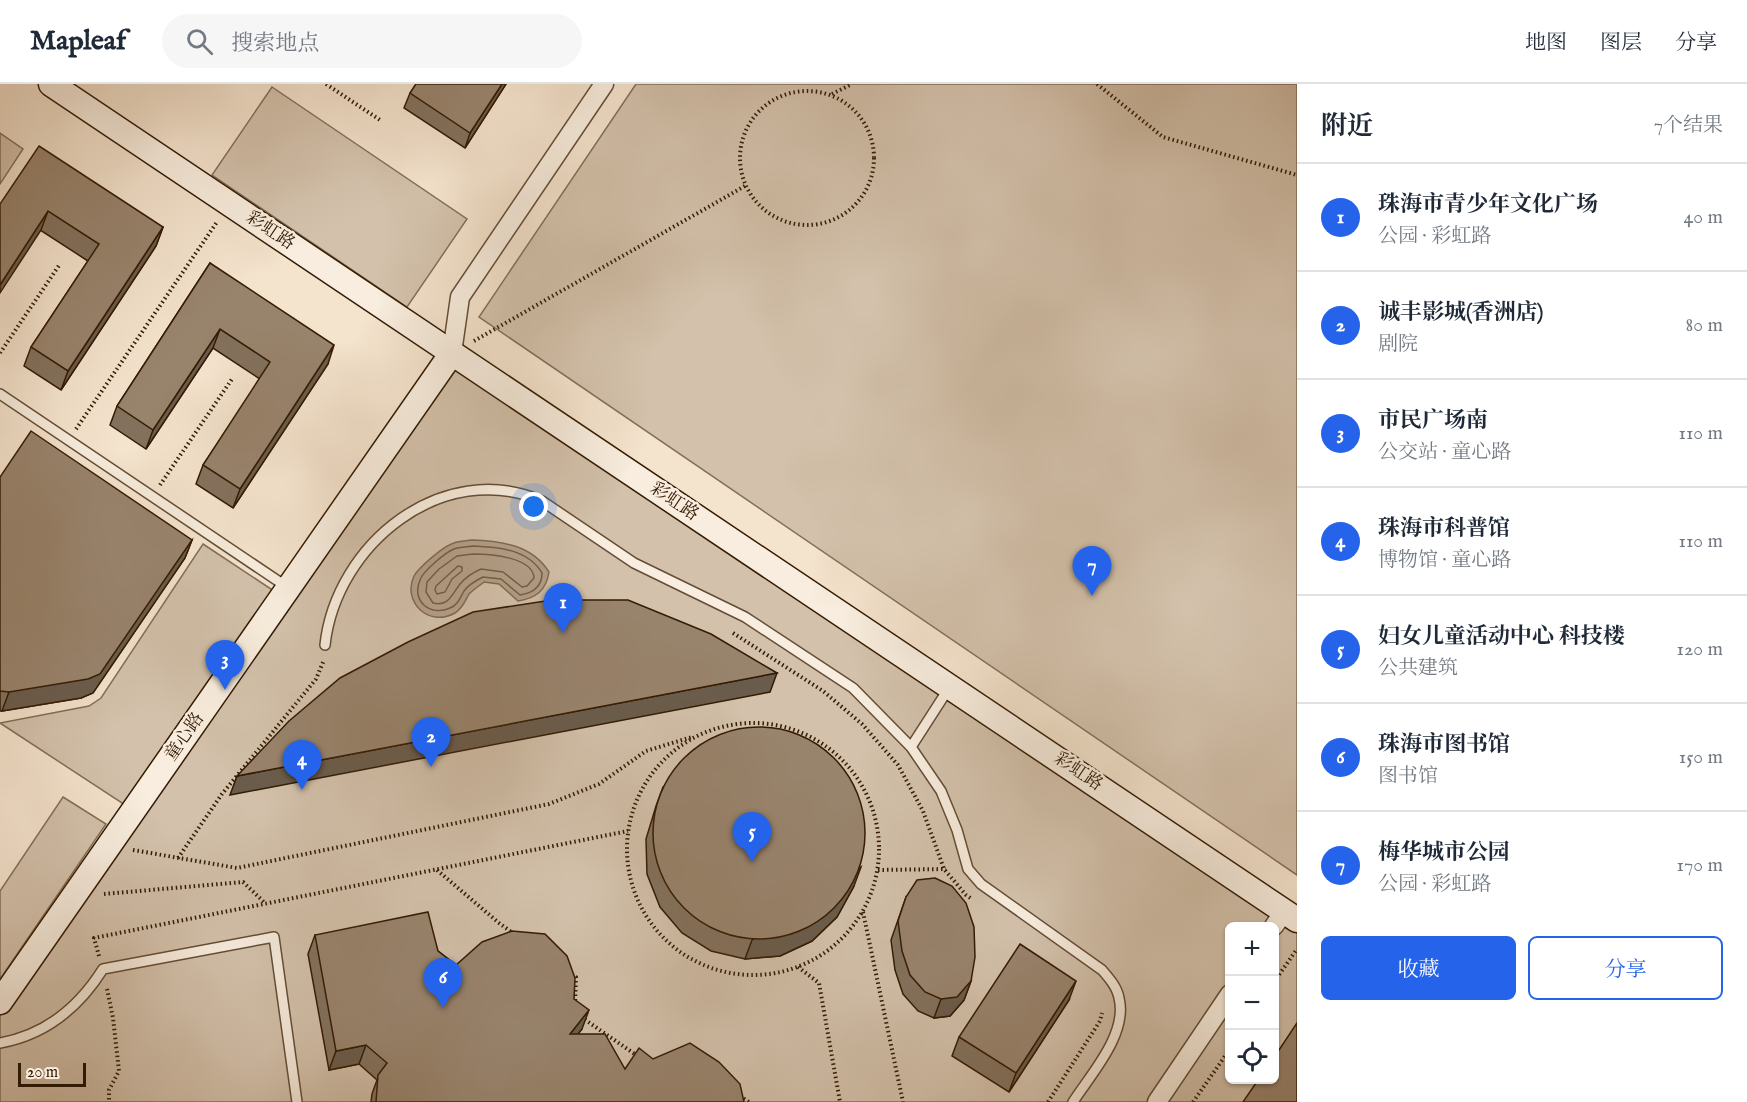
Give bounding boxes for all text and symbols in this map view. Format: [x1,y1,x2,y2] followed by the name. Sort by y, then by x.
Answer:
[162,14,582,68] search box
[30,24,126,59] text: Mapleaf
[183,25,216,58] icon: search
[231,30,319,58] text: 搜索地点
[1525,30,1567,57] text: 地图
[1600,30,1642,57] text: 图层
[1675,30,1717,57] text: 分享
[1321,110,1373,143] text: 附近
[1654,113,1723,138] text: 7个结果
[1378,191,1598,219] text: 珠海市青少年文化广场
[1337,205,1344,230] text: 1
[1684,205,1723,230] text: 40 m
[241,206,299,256] street label: 彩虹路
[1378,224,1491,249] text: 公园 · 彩虹路
[1378,299,1543,327] text: 诚丰影城(香洲店)
[1336,313,1345,338] text: 2
[1686,313,1723,338] text: 80 m
[1378,332,1418,357] text: 剧院
[1378,407,1488,435] text: 市民广场南
[1337,421,1344,446] text: 3
[1679,421,1723,446] text: 110 m
[1378,440,1511,465] text: 公交站 · 童心路
[645,477,703,527] street label: 彩虹路
[519,492,548,521] your location
[1378,515,1510,543] text: 珠海市科普馆
[1336,529,1345,554] text: 4
[1679,529,1723,554] text: 110 m
[1072,546,1112,596] pin: 7
[1378,548,1511,573] text: 博物馆 · 童心路
[544,584,582,633] pin: 1
[1378,623,1625,651] text: 妇女儿童活动中心 科技楼
[1337,637,1344,662] text: 5
[1677,637,1723,662] text: 120 m
[206,640,244,690] pin: 3
[1378,656,1458,681] text: 公共建筑
[160,708,210,766] street label: 童心路
[412,718,450,767] pin: 2
[1378,731,1510,759] text: 珠海市图书馆
[282,740,322,790] pin: 4
[1336,745,1345,770] text: 6
[1679,745,1723,770] text: 150 m
[1049,747,1107,797] street label: 彩虹路
[1378,764,1438,789] text: 图书馆
[732,812,771,862] pin: 5
[1378,839,1510,867] text: 梅华城市公园
[1336,853,1345,878] text: 7
[1677,853,1723,878] text: 170 m
[1378,872,1491,897] text: 公园 · 彩虹路
[1225,922,1279,1084] map controls
[1225,922,1279,976] button: +
[1321,936,1516,1000] button: 收藏
[1528,936,1723,1000] button: 分享
[424,958,462,1008] pin: 6
[1225,976,1279,1030] button: −
[1225,1030,1279,1084] button: locate
[18,1060,86,1088] scale bar
[27,1063,58,1083] text: 20 m

